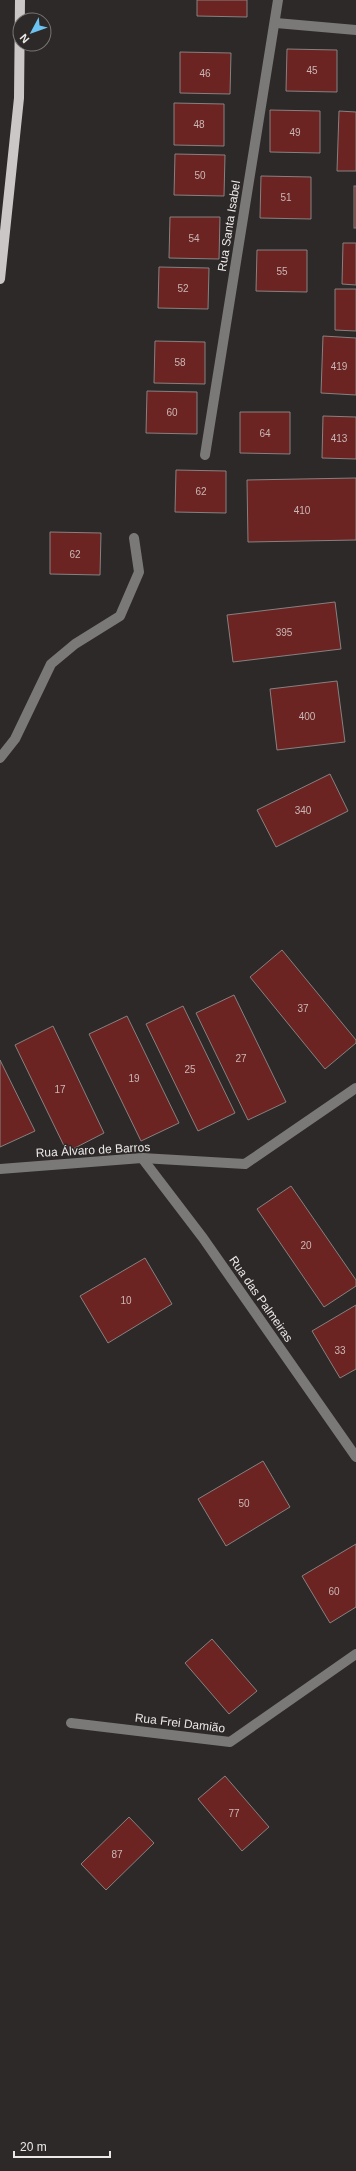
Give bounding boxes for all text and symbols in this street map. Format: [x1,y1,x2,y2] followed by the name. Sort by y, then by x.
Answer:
[12,12,52,52] north arrow
[17,32,32,45] text: N
[306,65,318,76] house number: 45
[199,68,211,79] house number: 46
[193,119,205,130] house number: 48
[289,127,301,138] house number: 49
[194,170,206,181] house number: 50
[215,179,243,273] street label: Rua Santa Isabel
[280,192,292,203] house number: 51
[188,233,200,244] house number: 54
[276,266,288,277] house number: 55
[177,283,189,294] house number: 52
[174,357,186,368] house number: 58
[331,361,348,372] house number: 419
[166,407,178,418] house number: 60
[259,428,271,439] house number: 64
[331,433,348,444] house number: 413
[195,486,207,497] house number: 62
[294,505,311,516] house number: 410
[69,549,81,560] house number: 62
[276,627,293,638] house number: 395
[299,711,316,722] house number: 400
[295,805,312,816] house number: 340
[297,1003,309,1014] house number: 37
[235,1053,247,1064] house number: 27
[184,1064,196,1075] house number: 25
[128,1073,140,1084] house number: 19
[54,1084,66,1095] house number: 17
[35,1139,151,1160] street label: Rua Álvaro de Barros
[300,1240,312,1251] house number: 20
[226,1253,296,1345] street label: Rua das Palmeiras
[120,1295,132,1306] house number: 10
[334,1345,346,1356] house number: 33
[238,1498,250,1509] house number: 50
[328,1586,340,1597] house number: 60
[134,1711,226,1736] street label: Rua Frei Damião
[228,1808,240,1819] house number: 77
[111,1849,123,1860] house number: 87
[14,2133,110,2159] scale bar
[20,2140,47,2154] text: 20 m

